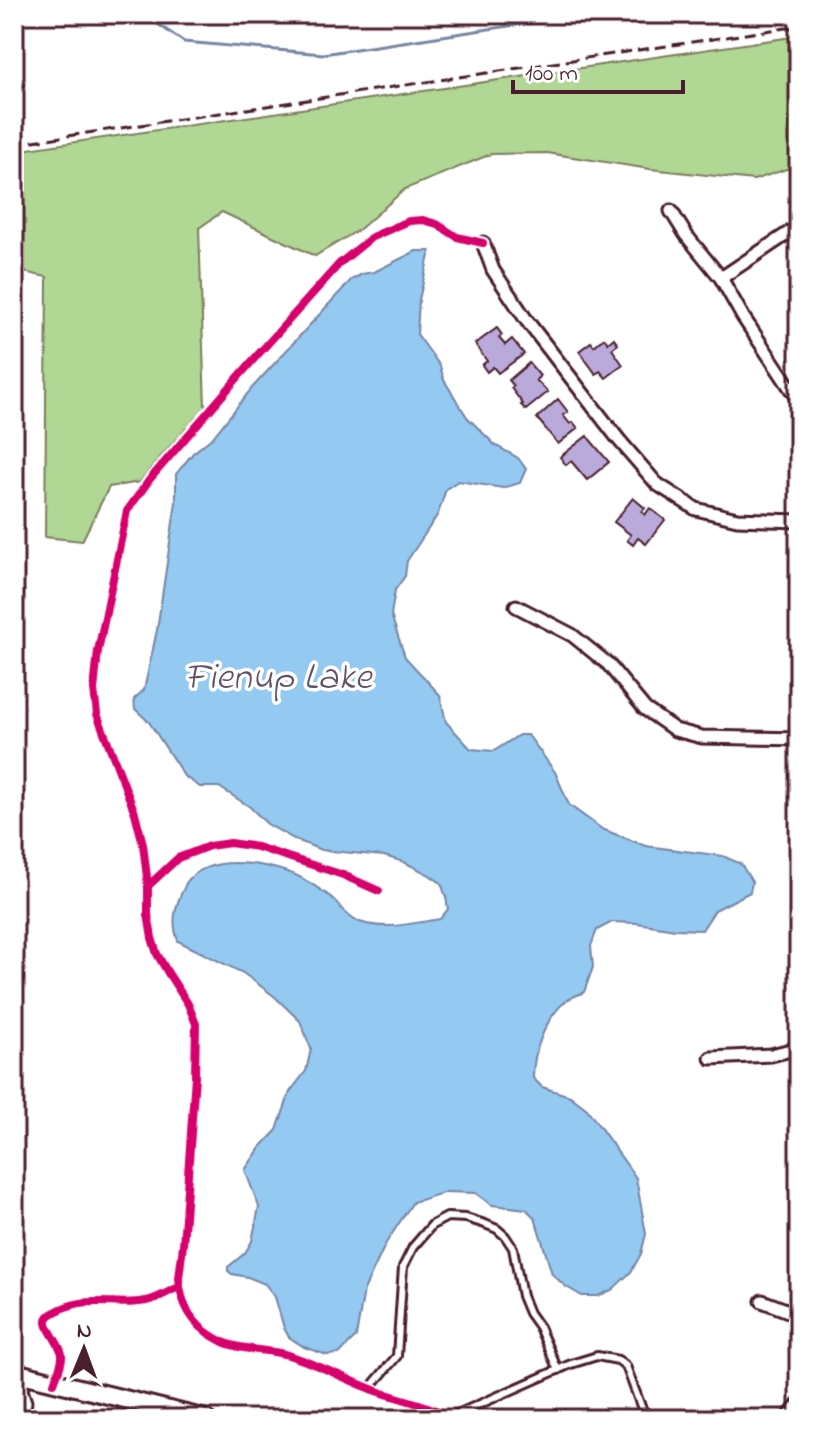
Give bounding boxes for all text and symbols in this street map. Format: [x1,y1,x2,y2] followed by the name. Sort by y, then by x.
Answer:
[513,44,683,94] scale bar
[525,57,578,92] text: 100 m
[184,651,374,707] water label: Fienup Lake
[44,1309,124,1389] north arrow
[77,1316,92,1348] text: N

